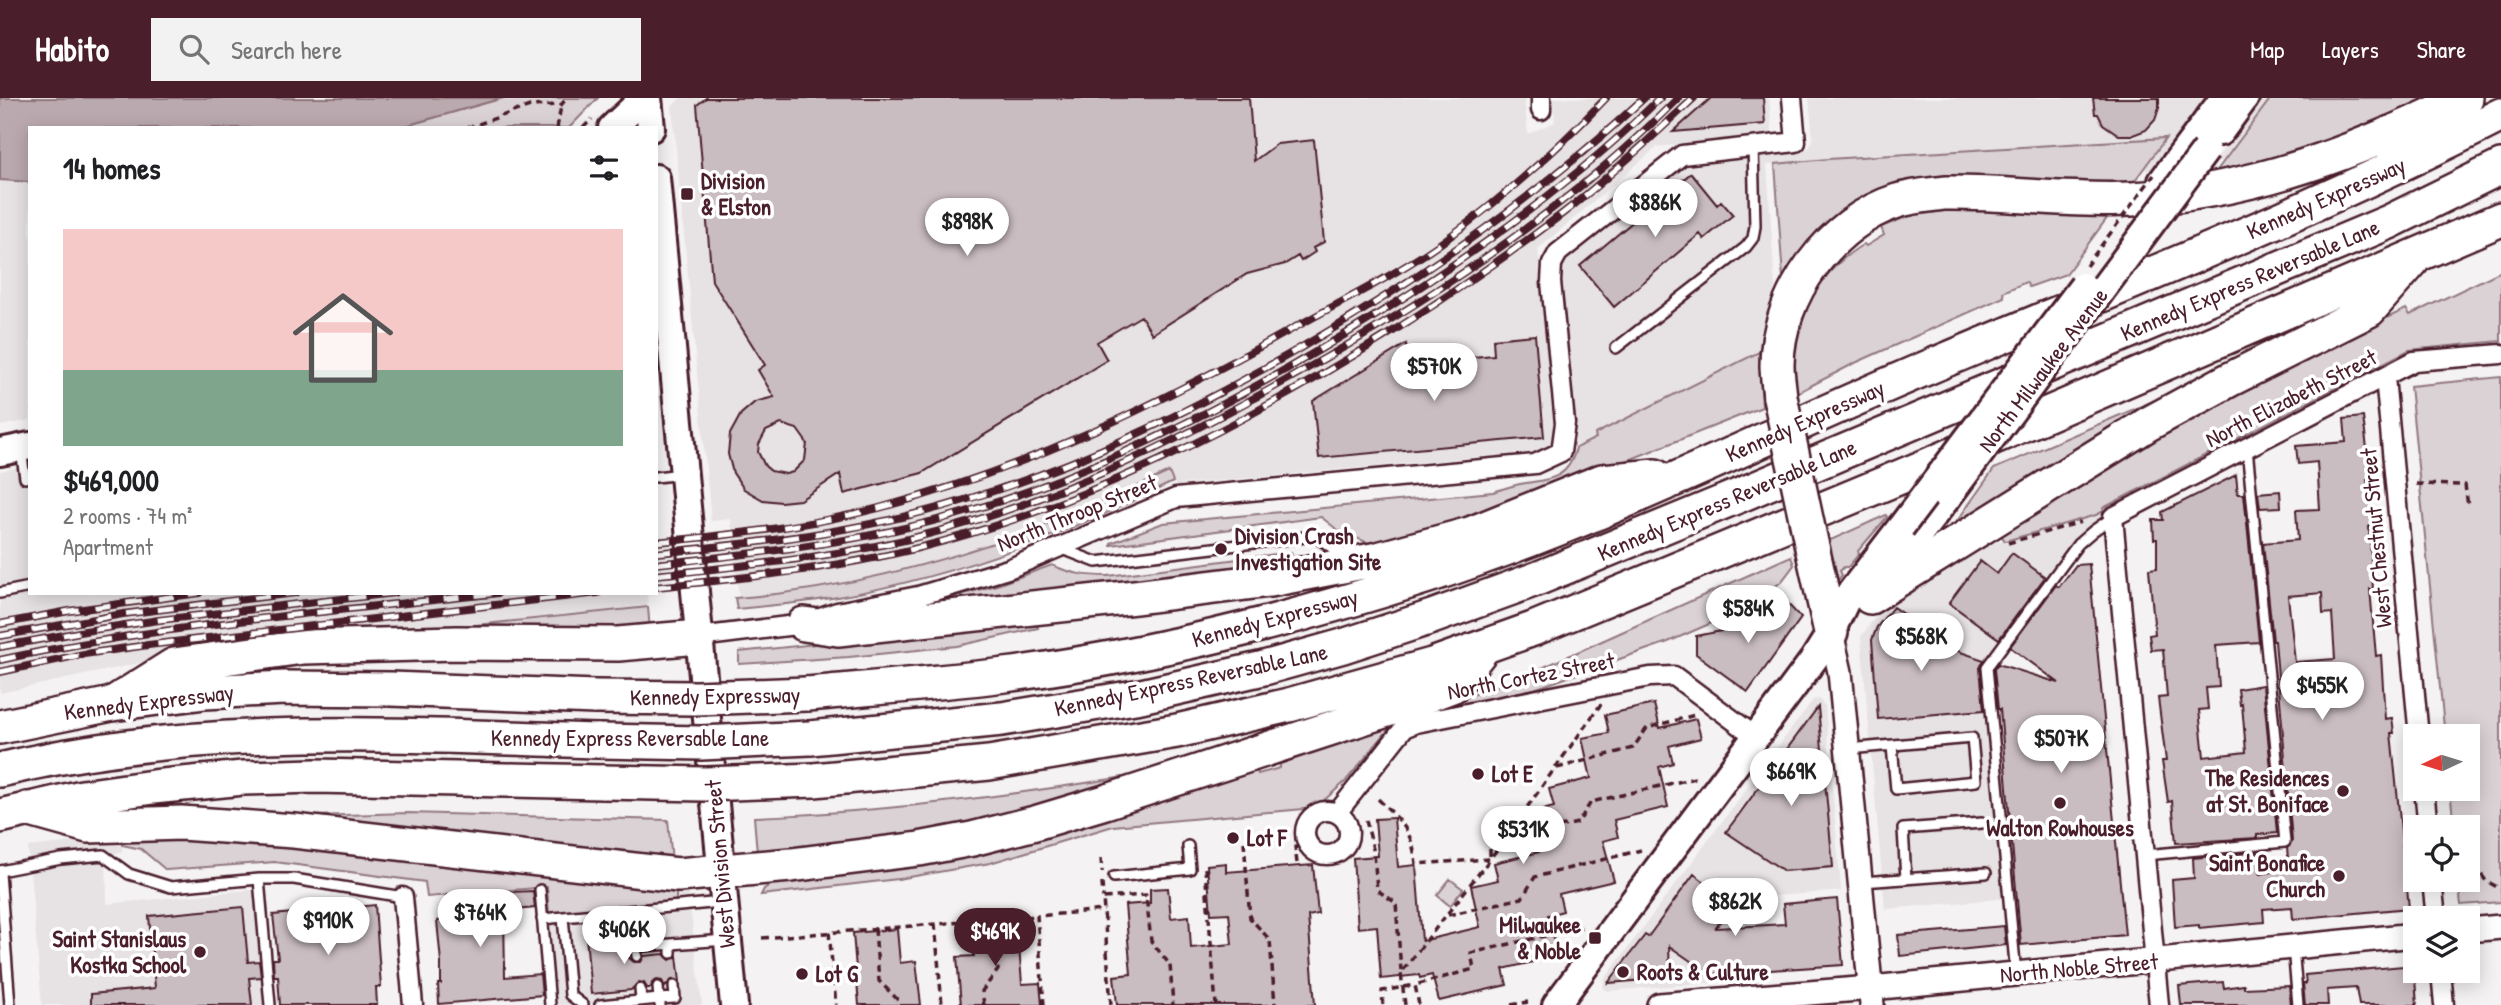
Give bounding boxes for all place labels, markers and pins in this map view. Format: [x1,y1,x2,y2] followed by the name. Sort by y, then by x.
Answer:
[701,165,771,222] place label: Division & Elston
[1606,180,1704,239] pin: $886K
[679,186,695,202] marker: Division & Elston
[918,198,1016,258] pin: $898K
[1385,344,1483,403] pin: $570K
[1235,520,1382,578] place label: Division Crash Investigation Site
[1213,541,1229,557] marker: Division Crash Investigation Site
[1699,586,1797,645] pin: $584K
[1872,614,1970,673] pin: $568K
[2273,662,2371,722] pin: $455K
[2012,716,2110,775] pin: $507K
[1742,748,1840,808] pin: $669K
[1492,758,1534,789] place label: Lot E
[2204,762,2330,819] place label: The Residences at St. Boniface
[1470,766,1486,782] marker: Lot E
[2335,783,2351,799] marker: The Residences at St. Boniface
[2052,795,2068,811] marker: Walton Rowhouses
[1474,806,1572,866] pin: $531K
[1986,812,2134,843] place label: Walton Rowhouses
[1247,822,1288,853] place label: Lot F
[1225,830,1241,846] marker: Lot F
[2209,847,2326,904] place label: Saint Bonafice Church
[2331,868,2347,884] marker: Saint Bonafice Church
[1686,878,1784,938] pin: $862K
[431,890,529,949] pin: $764K
[279,898,377,957] pin: $910K
[575,906,673,966] pin: $406K
[946,908,1044,968] pin: $469K
[1499,909,1582,966] place label: Milwaukee & Noble
[53,923,187,980] place label: Saint Stanislaus Kostka School
[1587,930,1603,946] marker: Milwaukee & Noble
[192,944,208,960] marker: Saint Stanislaus Kostka School
[1637,956,1769,987] place label: Roots & Culture
[816,958,859,989] place label: Lot G
[1615,964,1631,980] marker: Roots & Culture
[794,966,810,982] marker: Lot G

